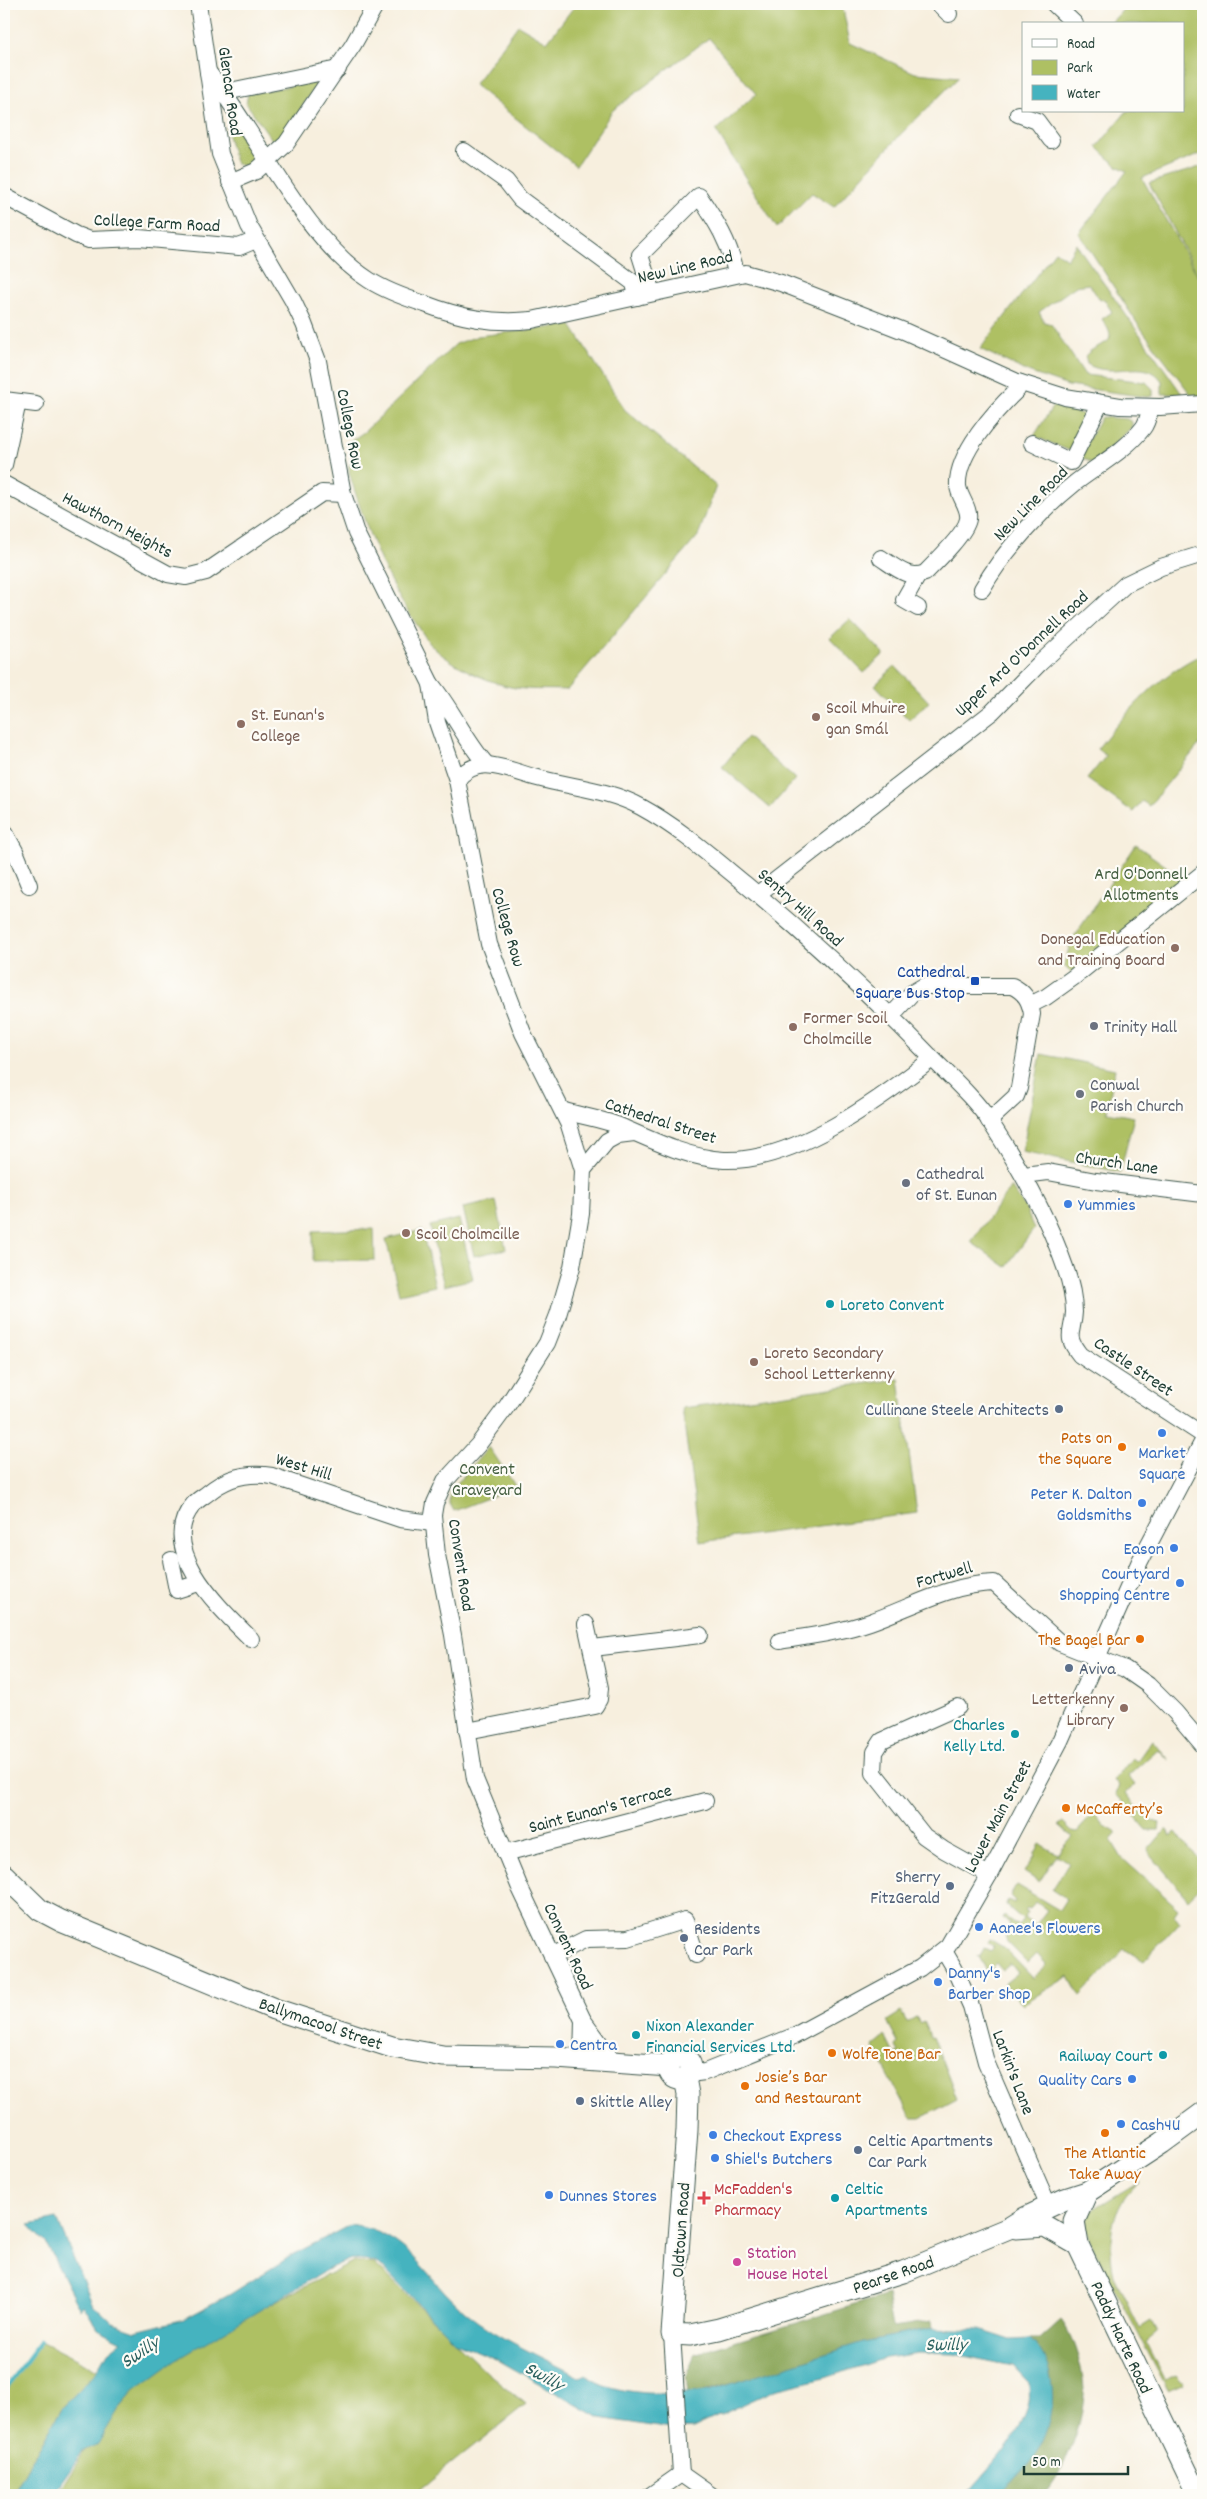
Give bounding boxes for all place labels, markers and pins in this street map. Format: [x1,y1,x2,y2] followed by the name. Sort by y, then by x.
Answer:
[826,697,905,743] place label: Scoil Mhuire gan Smál
[251,704,325,750] place label: St. Eunan's College
[810,711,822,723] marker: Scoil Mhuire gan Smál
[235,718,247,730] marker: St. Eunan's College
[1038,928,1165,974] place label: Donegal Education and Training Board
[1169,942,1181,954] marker: Donegal Education and Training Board
[855,961,966,1007] place label: Cathedral Square Bus Stop
[969,975,981,987] marker: Cathedral Square Bus Stop
[803,1007,888,1053] place label: Former Scoil Cholmcille
[1104,1016,1178,1041] place label: Trinity Hall
[1088,1020,1100,1032] marker: Trinity Hall
[787,1021,799,1033] marker: Former Scoil Cholmcille
[1090,1074,1184,1120] place label: Conwal Parish Church
[1074,1088,1086,1100] marker: Conwal Parish Church
[916,1163,997,1209] place label: Cathedral of St. Eunan
[900,1177,912,1189] marker: Cathedral of St. Eunan
[1078,1194,1136,1219] place label: Yummies
[1062,1198,1074,1210] marker: Yummies
[416,1223,520,1248] place label: Scoil Cholmcille
[400,1227,412,1239] marker: Scoil Cholmcille
[840,1294,945,1319] place label: Loreto Convent
[824,1298,836,1310] marker: Loreto Convent
[764,1342,895,1388] place label: Loreto Secondary School Letterkenny
[748,1356,760,1368] marker: Loreto Secondary School Letterkenny
[865,1399,1049,1424] place label: Cullinane Steele Architects
[1053,1403,1065,1415] marker: Cullinane Steele Architects
[1038,1427,1112,1473] place label: Pats on the Square
[1156,1427,1168,1439] marker: Market Square
[1116,1441,1128,1453] marker: Pats on the Square
[1138,1442,1186,1488] place label: Market Square
[1030,1483,1132,1529] place label: Peter K. Dalton Goldsmiths
[1136,1497,1148,1509] marker: Peter K. Dalton Goldsmiths
[1123,1538,1164,1563] place label: Eason
[1168,1542,1180,1554] marker: Eason
[1059,1563,1170,1609] place label: Courtyard Shopping Centre
[1174,1577,1186,1589] marker: Courtyard Shopping Centre
[1038,1629,1130,1654] place label: The Bagel Bar
[1134,1633,1146,1645] marker: The Bagel Bar
[1079,1658,1116,1683] place label: Aviva
[1063,1662,1075,1674] marker: Aviva
[1032,1688,1115,1734] place label: Letterkenny Library
[1118,1702,1130,1714] marker: Letterkenny Library
[943,1714,1005,1760] place label: Charles Kelly Ltd.
[1009,1728,1021,1740] marker: Charles Kelly Ltd.
[1076,1798,1163,1823] place label: McCafferty’s
[1060,1802,1072,1814] marker: McCafferty’s
[870,1866,941,1912] place label: Sherry FitzGerald
[944,1880,956,1892] marker: Sherry FitzGerald
[989,1917,1101,1942] place label: Aanee's Flowers
[694,1918,760,1964] place label: Residents Car Park
[973,1921,985,1933] marker: Aanee's Flowers
[678,1932,690,1944] marker: Residents Car Park
[948,1962,1031,2008] place label: Danny's Barber Shop
[932,1976,944,1988] marker: Danny's Barber Shop
[646,2015,795,2061] place label: Nixon Alexander Financial Services Ltd.
[630,2029,642,2041] marker: Nixon Alexander Financial Services Ltd.
[570,2034,617,2059] place label: Centra
[554,2038,566,2050] marker: Centra
[842,2043,941,2068] place label: Wolfe Tone Bar
[1059,2045,1153,2070] place label: Railway Court
[826,2047,838,2059] marker: Wolfe Tone Bar
[1157,2049,1169,2061] marker: Railway Court
[755,2066,862,2112] place label: Josie’s Bar and Restaurant
[1038,2069,1122,2094] place label: Quality Cars
[1126,2073,1138,2085] marker: Quality Cars
[739,2080,751,2092] marker: Josie’s Bar and Restaurant
[590,2091,673,2116] place label: Skittle Alley
[574,2095,586,2107] marker: Skittle Alley
[1131,2114,1180,2139] place label: Cash4U
[1115,2118,1127,2130] marker: Cash4U
[723,2125,842,2150] place label: Checkout Express
[1099,2127,1111,2139] marker: The Atlantic Take Away
[707,2129,719,2141] marker: Checkout Express
[868,2130,993,2176] place label: Celtic Apartments Car Park
[1064,2142,1146,2188] place label: The Atlantic Take Away
[852,2144,864,2156] marker: Celtic Apartments Car Park
[725,2148,833,2173] place label: Shiel's Butchers
[709,2152,721,2164] marker: Shiel's Butchers
[714,2178,793,2224] place label: McFadden's Pharmacy
[845,2178,928,2224] place label: Celtic Apartments
[559,2185,657,2210] place label: Dunnes Stores
[543,2189,555,2201] marker: Dunnes Stores
[698,2192,710,2204] marker: McFadden's Pharmacy
[829,2192,841,2204] marker: Celtic Apartments
[747,2242,828,2288] place label: Station House Hotel
[731,2256,743,2268] marker: Station House Hotel

